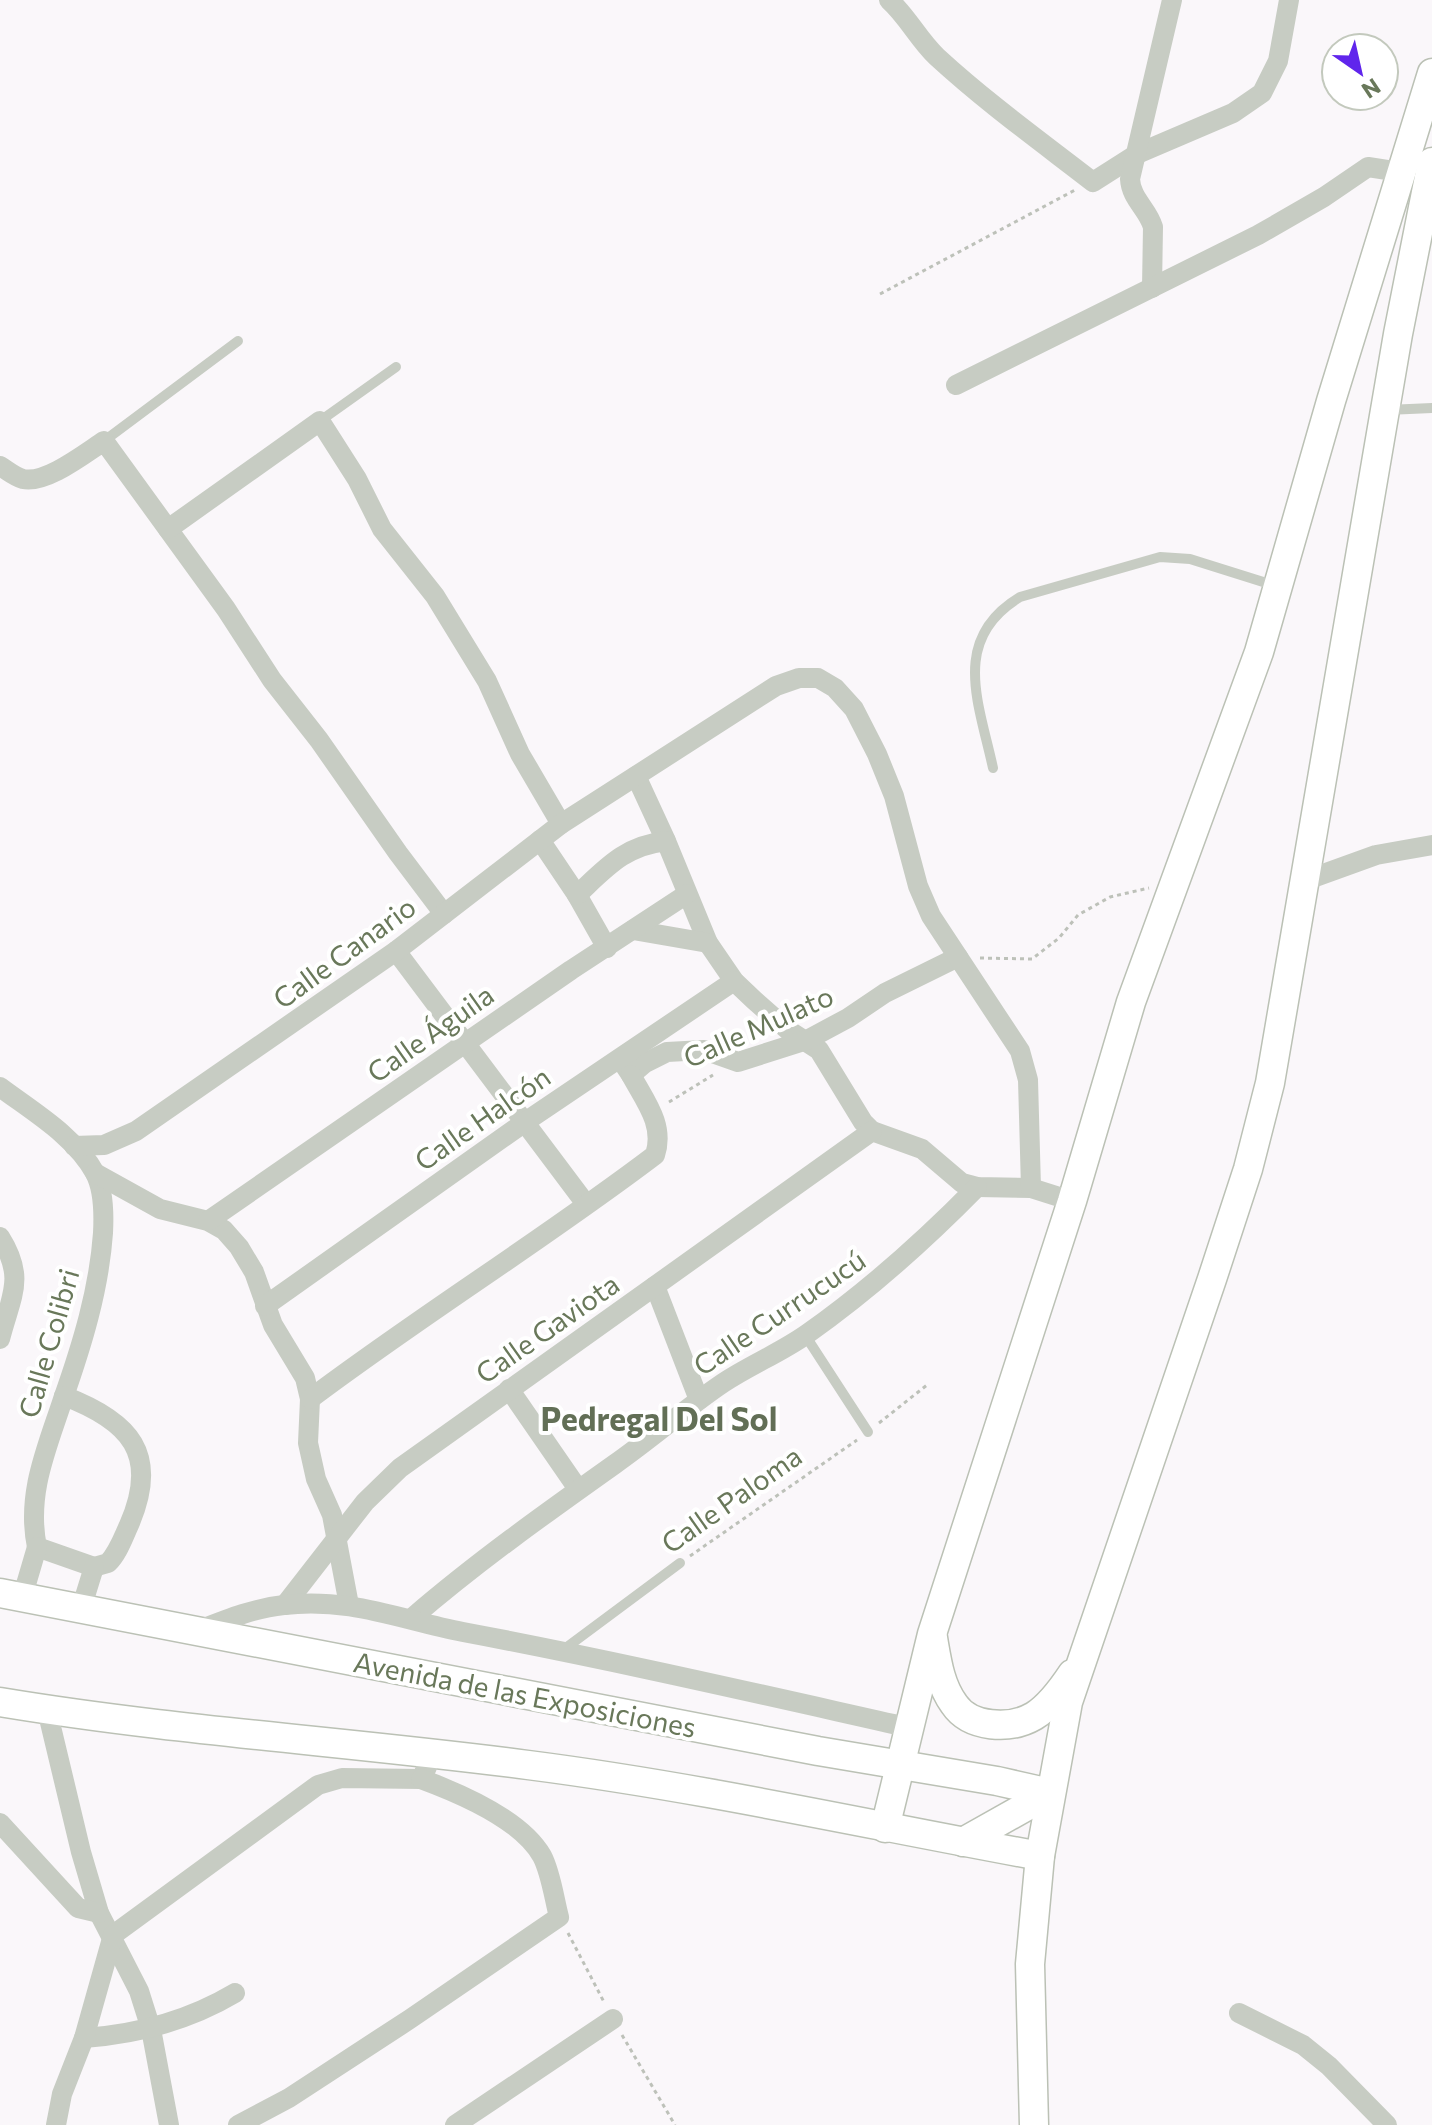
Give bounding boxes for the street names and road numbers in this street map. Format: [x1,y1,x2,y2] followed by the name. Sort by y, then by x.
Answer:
[266,889,422,1015] street label: Calle Canario
[360,977,500,1089] street label: Calle Águila
[678,978,838,1074] street label: Calle Mulato
[408,1059,556,1177] street label: Calle Halcón
[687,1242,871,1382] street label: Calle Currucucú
[11,1265,85,1421] street label: Calle Colibri
[469,1266,625,1390] street label: Calle Gaviota
[654,1438,808,1560] street label: Calle Paloma
[351,1644,699,1744] street label: Avenida de las Exposiciones

